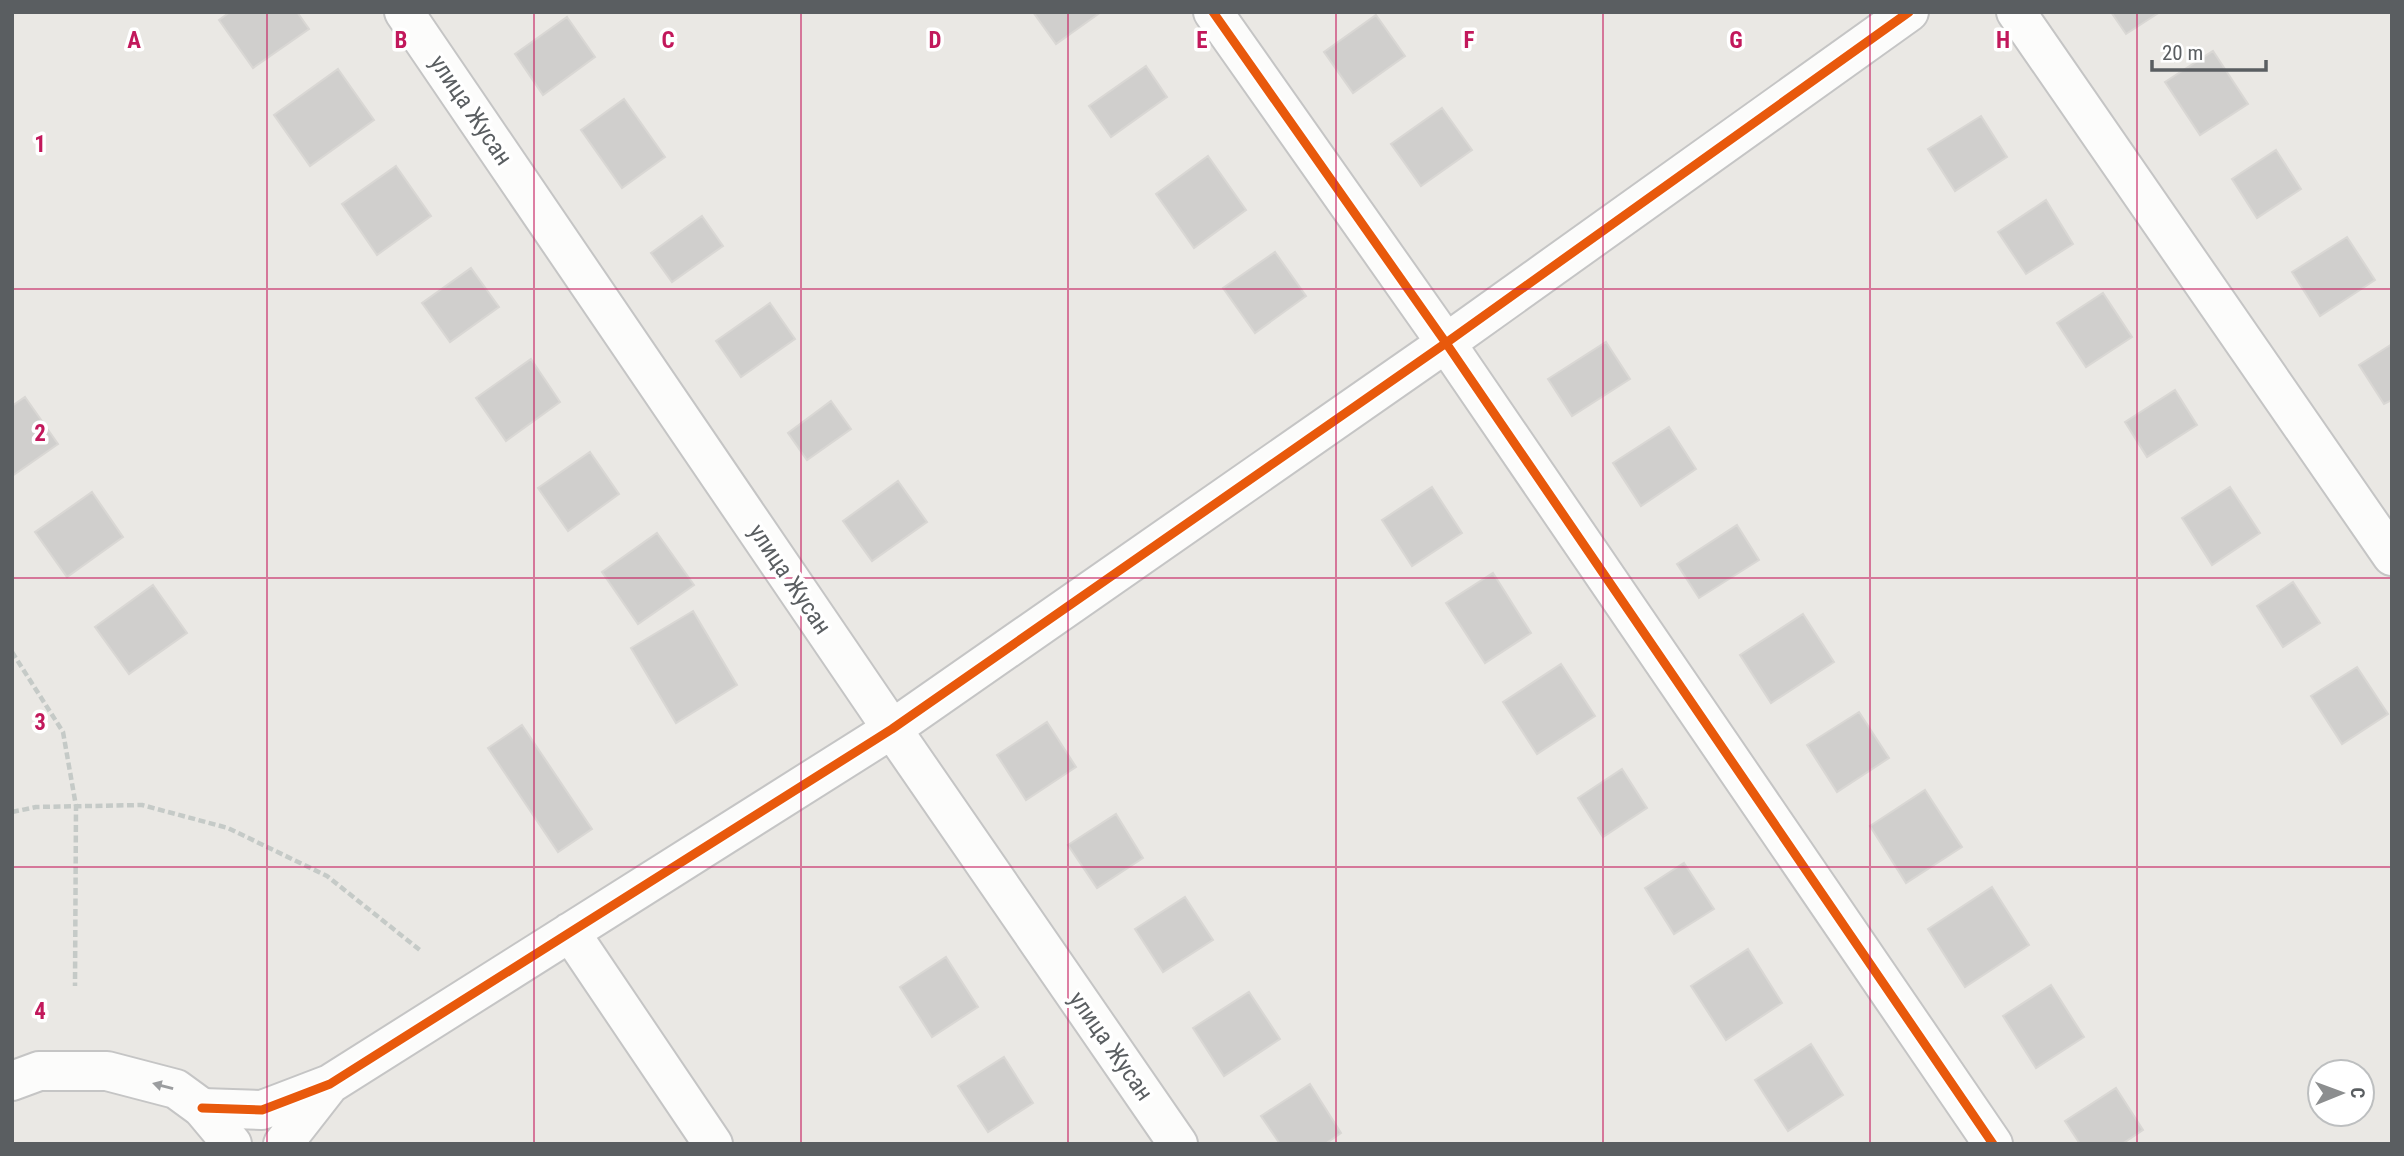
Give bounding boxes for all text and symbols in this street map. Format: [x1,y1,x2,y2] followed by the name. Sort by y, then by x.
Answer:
[127,27,141,54] text: A
[395,27,407,54] text: B
[661,27,675,54] text: C
[929,27,942,54] text: D
[1196,27,1208,54] text: E
[1464,27,1475,54] text: F
[1729,27,1743,54] text: G
[1996,27,2010,54] text: H
[2152,28,2266,72] scale bar
[2162,41,2203,65] text: 20 m
[424,50,518,170] street label: улица Жусан
[34,131,46,158] text: 1
[34,420,46,447] text: 2
[743,519,837,639] street label: улица Жусан
[34,709,46,736] text: 3
[1063,986,1159,1106] street label: улица Жусан
[34,998,46,1025] text: 4
[2306,1058,2376,1128] north arrow
[152,1080,173,1090] one-way arrow
[2346,1087,2369,1098] text: С

